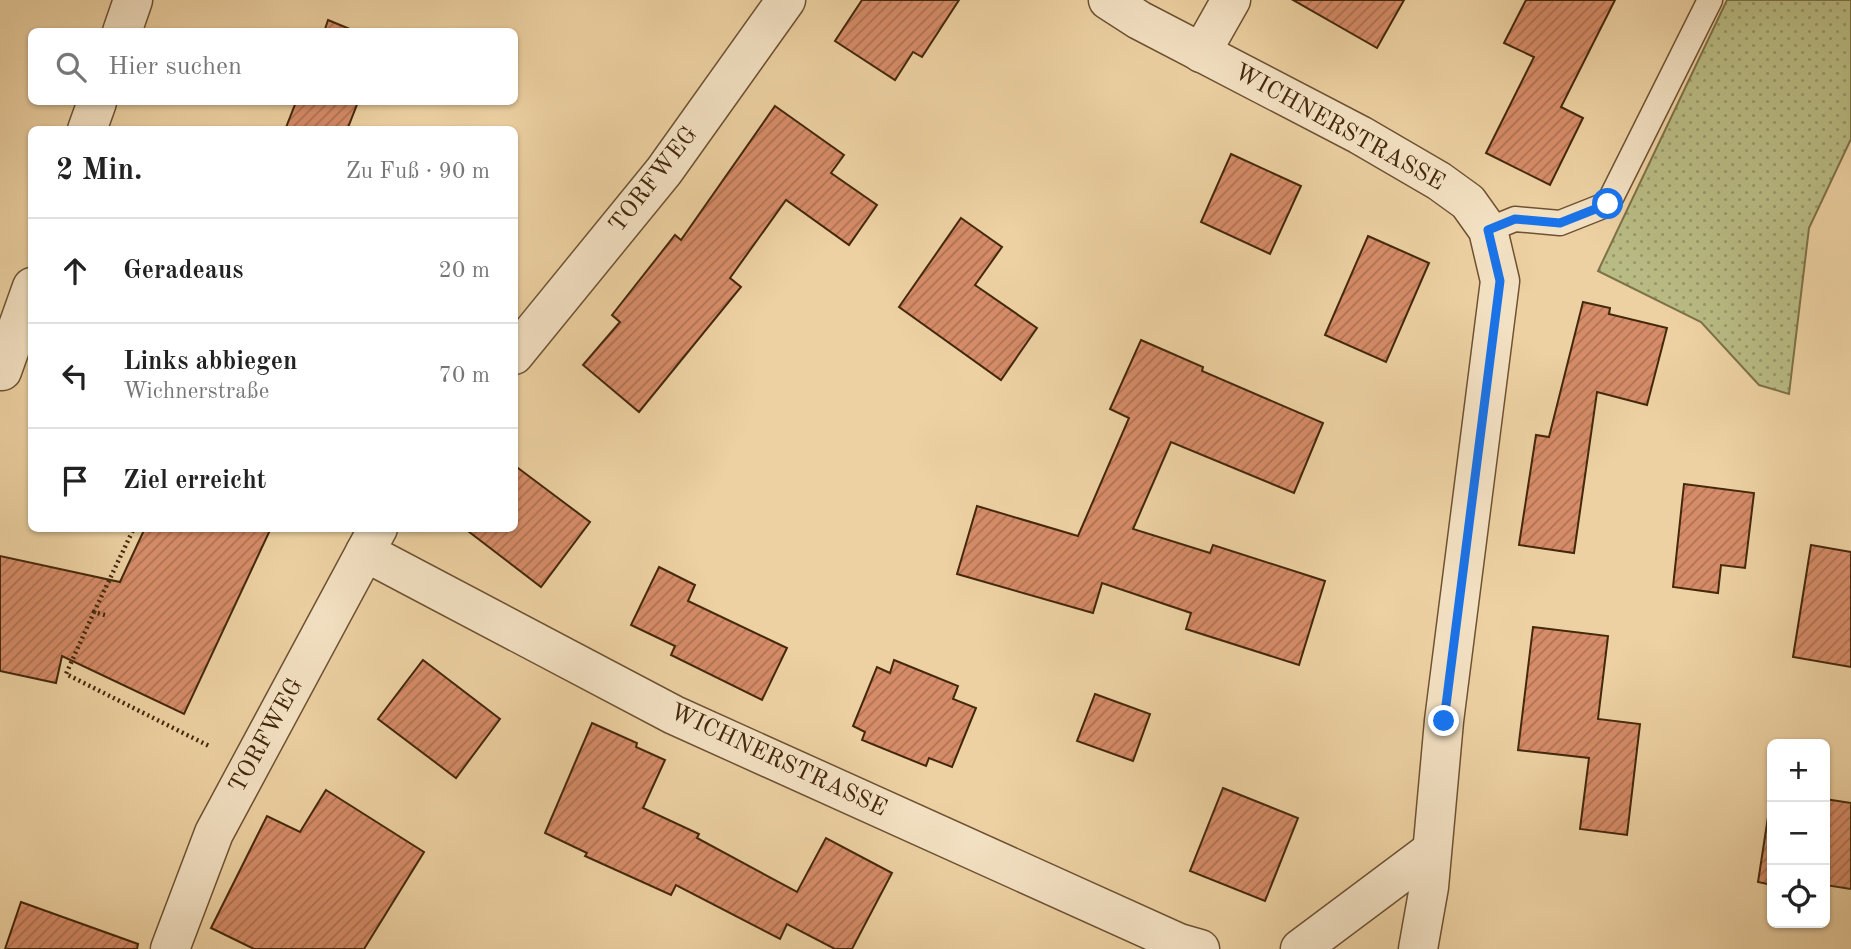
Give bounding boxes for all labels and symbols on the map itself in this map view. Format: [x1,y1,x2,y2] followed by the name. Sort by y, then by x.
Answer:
[1230,60,1448,196] street label: WICHNERSTRASSE
[606,123,702,237] street label: TORFWEG
[1592,188,1623,219] route start
[226,675,308,797] street label: TORFWEG
[666,700,890,822] street label: WICHNERSTRASSE
[1428,705,1459,736] route end

